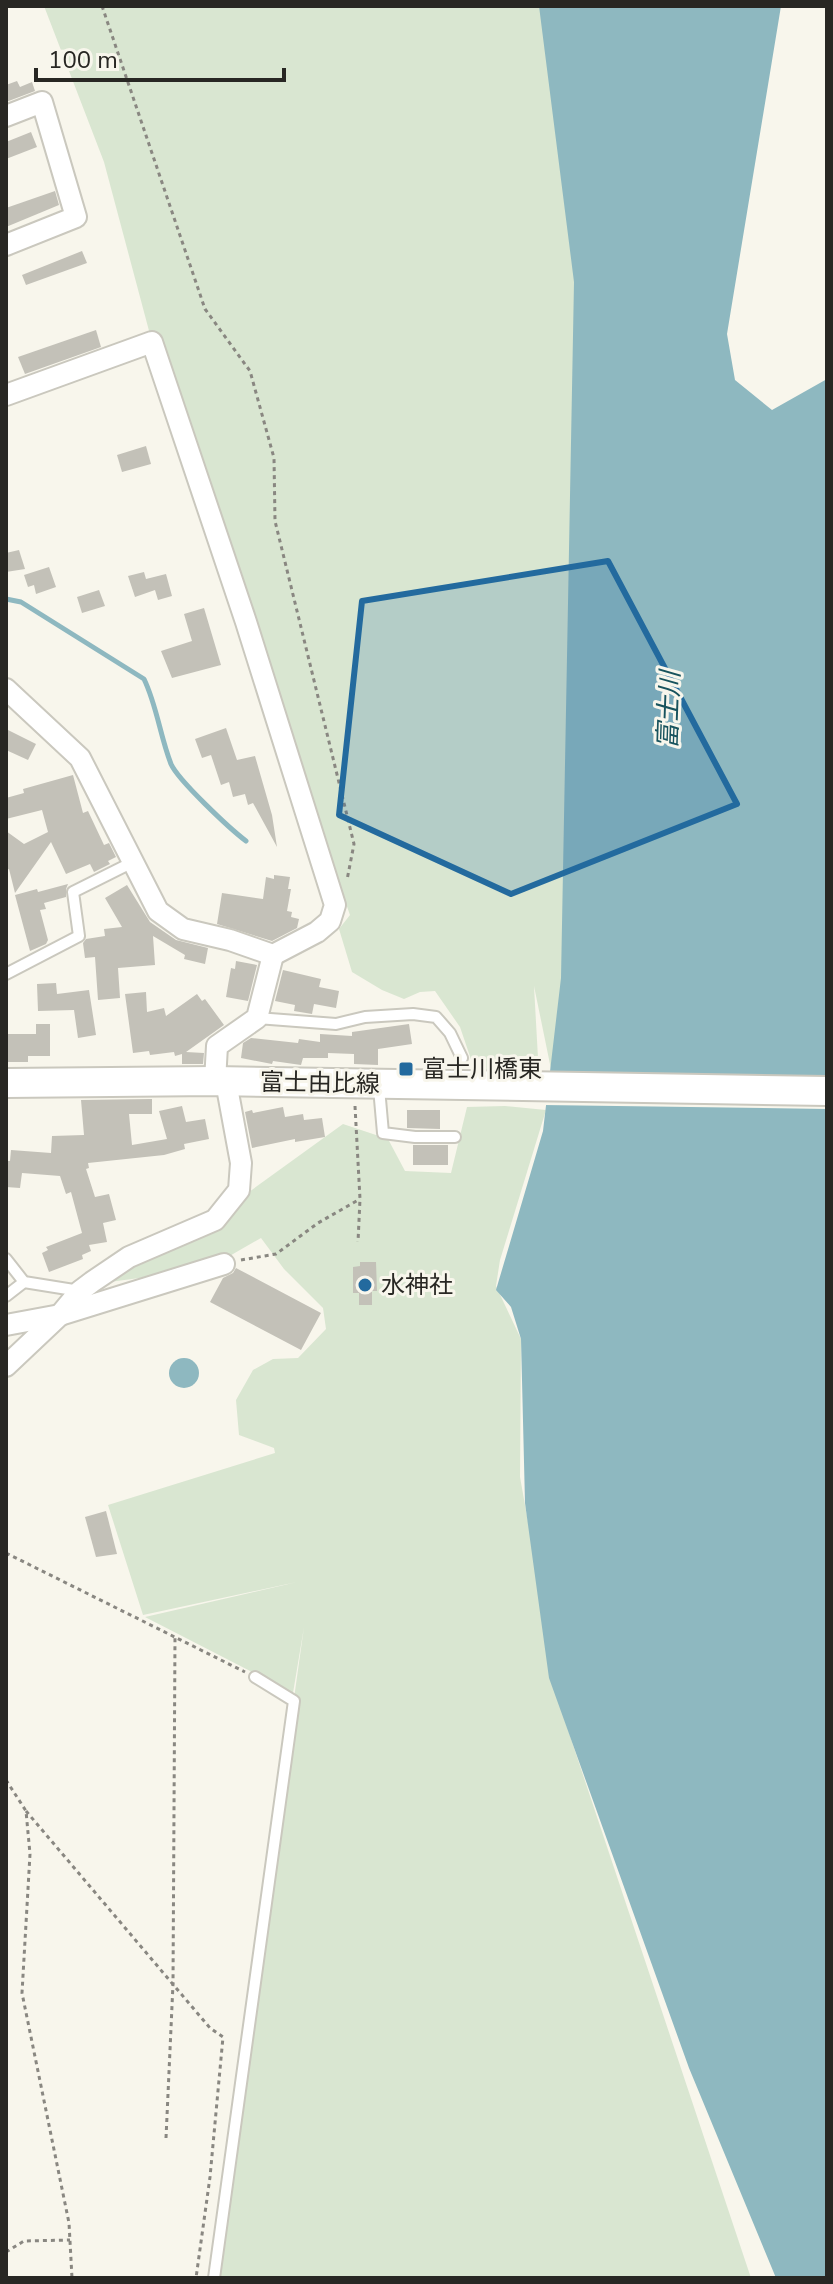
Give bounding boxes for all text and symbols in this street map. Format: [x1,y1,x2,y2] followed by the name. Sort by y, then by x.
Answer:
[36,32,284,82] scale bar
[48,44,118,76] text: 100 m
[650,667,688,750] water label: 富士川
[422,1053,542,1085] place label: 富士川橋東
[397,1060,415,1078] marker: 富士川橋東
[260,1066,380,1100] street label: 富士由比線
[381,1269,453,1301] place label: 水神社
[356,1276,374,1294] marker: 水神社

